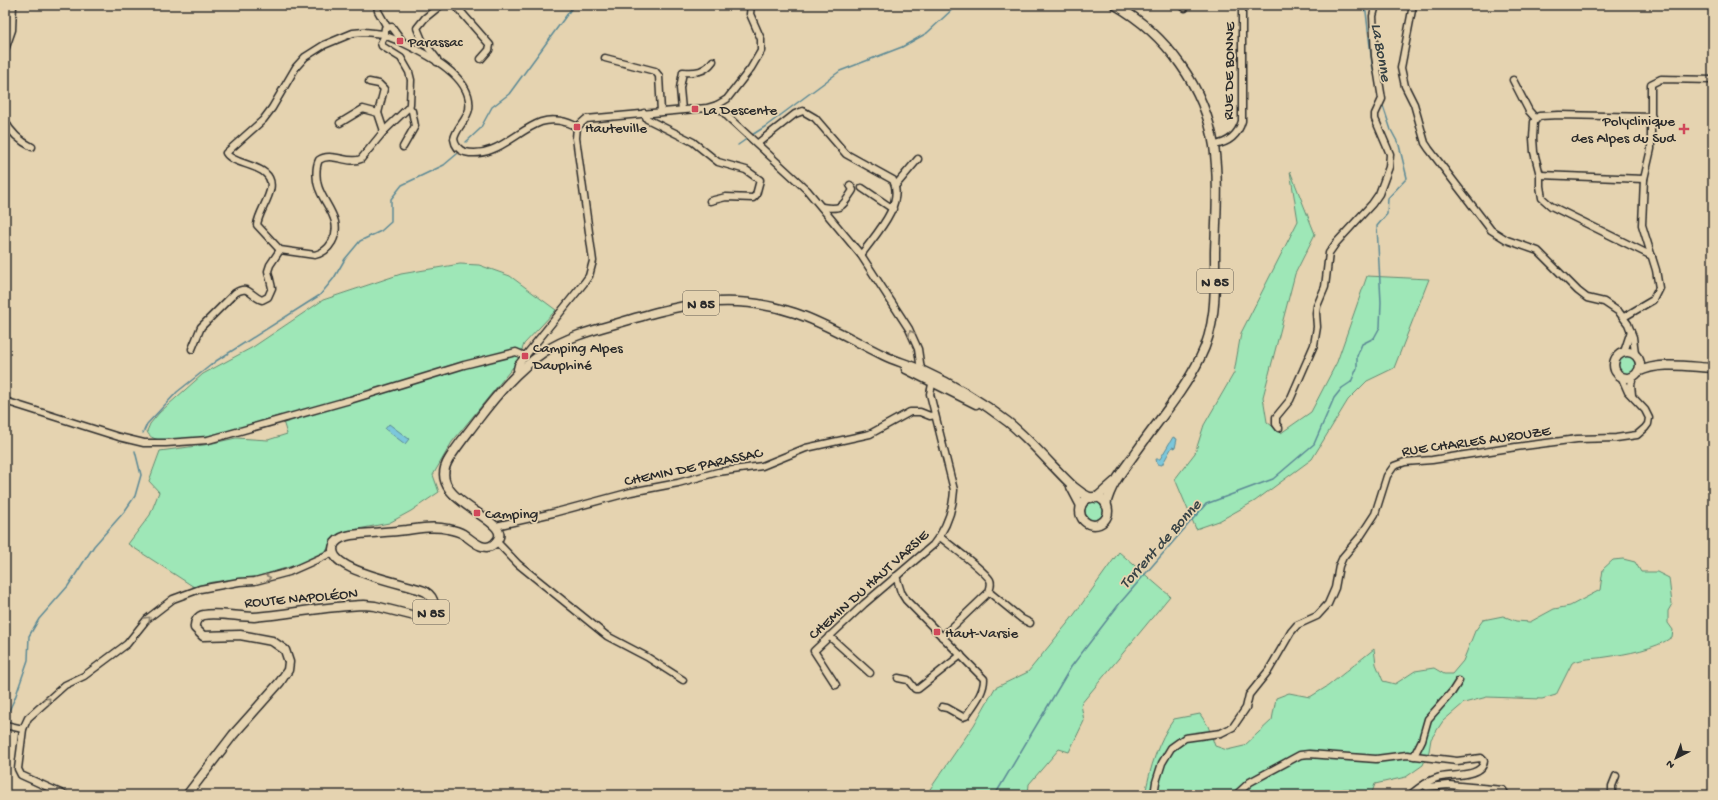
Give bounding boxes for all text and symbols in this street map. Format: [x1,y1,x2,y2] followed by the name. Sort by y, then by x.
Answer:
[1220,21,1240,120] street label: RUE DE BONNE
[1365,22,1394,84] water label: La Bonne
[407,34,464,52] place label: Parassac
[395,36,405,46] marker: Parassac
[703,102,778,120] place label: La Descente
[690,104,700,114] marker: La Descente
[1571,113,1676,148] place label: Polyclinique des Alpes du Sud
[585,120,647,138] place label: Hauteville
[572,122,582,132] marker: Hauteville
[1678,123,1690,135] marker: Polyclinique des Alpes du Sud
[1197,269,1233,293] road number: N 85
[683,291,719,315] road number: N 85
[908,330,915,337] one-way arrow
[532,340,623,375] place label: Camping Alpes Dauphiné
[520,351,530,361] marker: Camping Alpes Dauphiné
[1401,423,1553,461] street label: RUE CHARLES AUROUZE
[623,444,765,491] street label: CHEMIN DE PARASSAC
[1117,496,1207,594] water label: Torrent de Bonne
[485,506,538,524] place label: Camping
[472,508,482,518] marker: Camping
[805,526,934,644] street label: CHEMIN DU HAUT VARSIE
[264,574,271,582] one-way arrow
[244,585,359,613] street label: ROUTE NAPOLÉON
[413,600,449,624] road number: N 85
[143,616,150,624] one-way arrow
[945,625,1019,643] place label: Haut-Varsie
[932,627,942,637] marker: Haut-Varsie
[43,697,51,705] one-way arrow
[1656,738,1696,778] north arrow
[1664,757,1677,771] text: N

